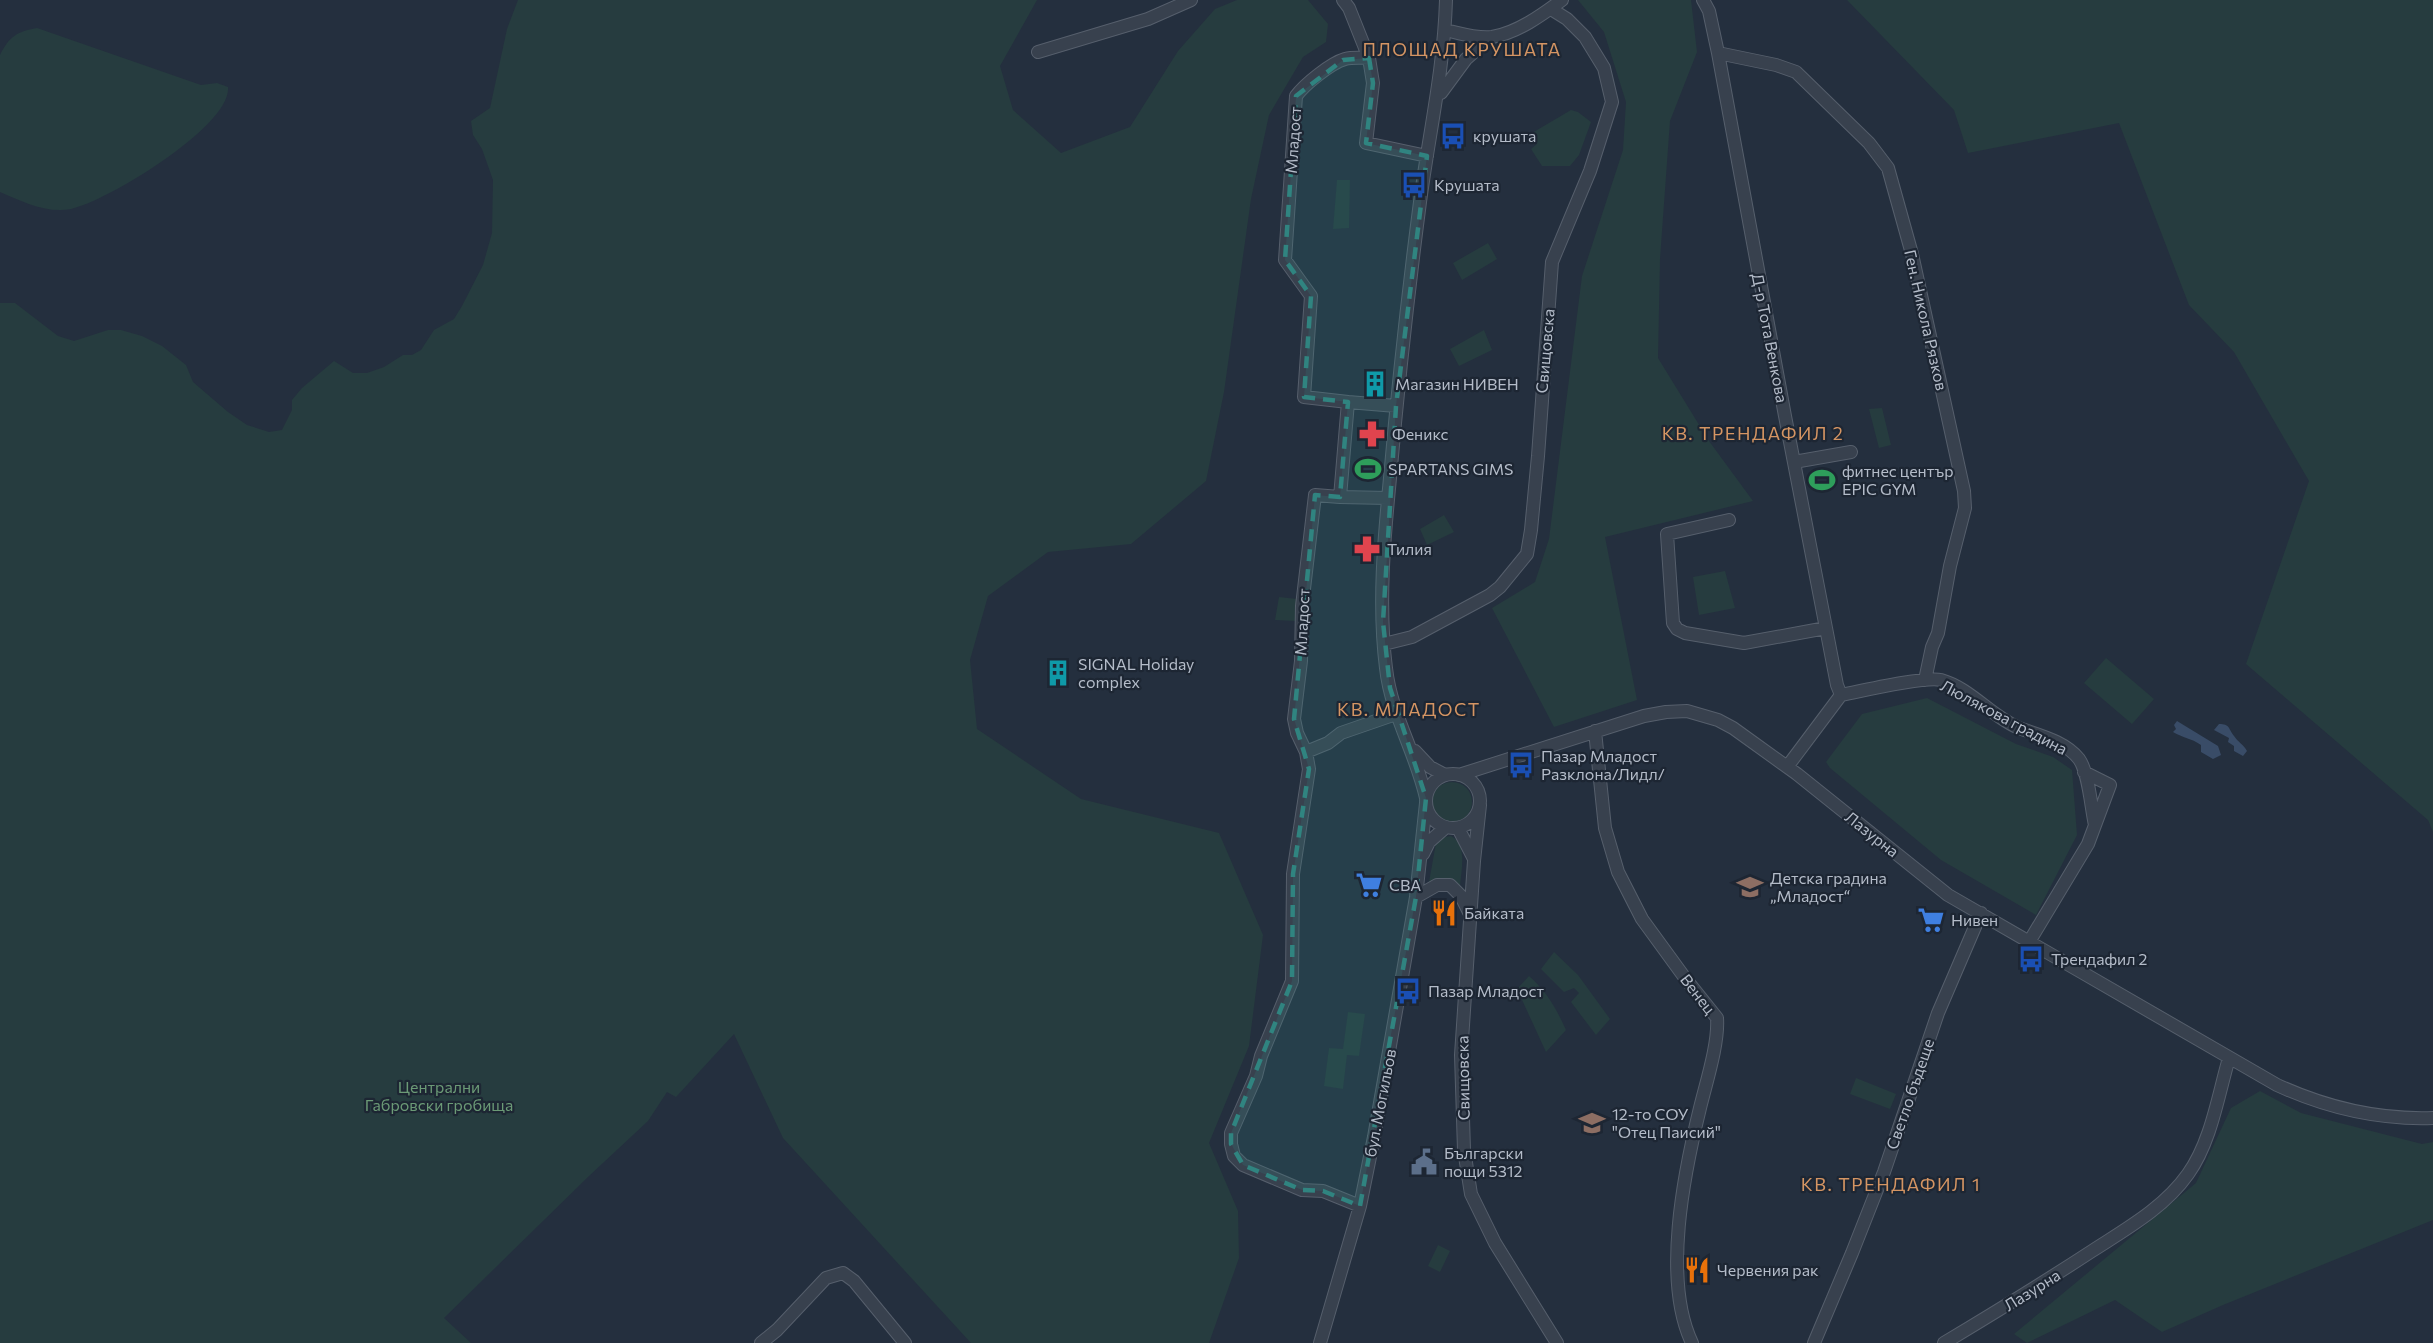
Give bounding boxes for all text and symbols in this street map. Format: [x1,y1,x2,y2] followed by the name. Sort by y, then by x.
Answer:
[1362,38,1562,60] district label: ПЛОЩАД КРУШАТА
[1281,105,1304,174] street label: Младост
[1438,121,1468,151] bus stop icon: крушата
[1473,126,1536,145] place label: крушата
[1399,170,1429,200] bus stop icon: Крушата
[1434,175,1500,194] place label: Крушата
[1901,248,1952,392] street label: Ген. Никола Рязков
[1749,272,1792,404] street label: Д-р Тота Венкова
[1531,308,1558,394] street label: Свищовска
[1360,369,1390,399] building icon: Магазин НИВЕН
[1395,374,1519,393] place label: Магазин НИВЕН
[1357,419,1387,449] pharmacy icon: Феникс
[1662,422,1844,444] district label: КВ. ТРЕНДАФИЛ 2
[1392,424,1449,443] place label: Феникс
[1353,454,1383,484] sports icon: SPARTANS GIMS
[1388,459,1513,478] place label: SPARTANS GIMS
[1842,461,1954,498] place label: фитнес център EPIC GYM
[1807,465,1837,495] sports icon: фитнес център EPIC GYM
[1352,534,1382,564] pharmacy icon: Тилия
[1387,539,1432,558] place label: Тилия
[1290,587,1313,656] street label: Младост
[1078,654,1194,691] place label: SIGNAL Holiday complex
[1043,658,1073,688] building icon: SIGNAL Holiday complex
[1938,675,2071,758] street label: Люлякова градина
[1337,698,1481,720] district label: КВ. МЛАДОСТ
[1541,746,1665,783] place label: Пазар Младост Разклона/Лидл/
[1506,750,1536,780] bus stop icon: Пазар Младост Разклона/Лидл/
[1842,807,1903,861] street label: Лазурна
[1770,868,1887,905] place label: Детска градина „Младост“
[1354,870,1384,900] supermarket icon: CBA
[1735,872,1765,902] school or university icon: Детска градина „Младост“
[1389,875,1421,894] place label: CBA
[1429,898,1459,928] restaurant icon: Байката
[1464,903,1524,922] place label: Байката
[1916,905,1946,935] supermarket icon: Нивен
[1951,910,1998,929] place label: Нивен
[2016,944,2046,974] bus stop icon: Трендафил 2
[2051,949,2148,968] place label: Трендафил 2
[1677,970,1720,1018] street label: Венец
[1393,976,1423,1006] bus stop icon: Пазар Младост
[1428,981,1544,1000] place label: Пазар Младост
[1452,1035,1473,1121] street label: Свищовска
[1882,1036,1937,1152] street label: Светло бъдеще
[1360,1047,1399,1159] street label: бул. Могильов
[365,1077,513,1114] park label: Централни Габровски гробища
[1612,1104,1721,1141] place label: 12-то СОУ "Отец Паисий"
[1577,1108,1607,1138] school or university icon: 12-то СОУ "Отец Паисий"
[1444,1143,1523,1180] place label: Български пощи 5312
[1409,1147,1439,1177] public building icon: Български пощи 5312
[1801,1173,1981,1195] district label: КВ. ТРЕНДАФИЛ 1
[1682,1255,1712,1285] restaurant icon: Червения рак
[1717,1260,1819,1279] place label: Червения рак
[2000,1265,2064,1314] street label: Лазурна

